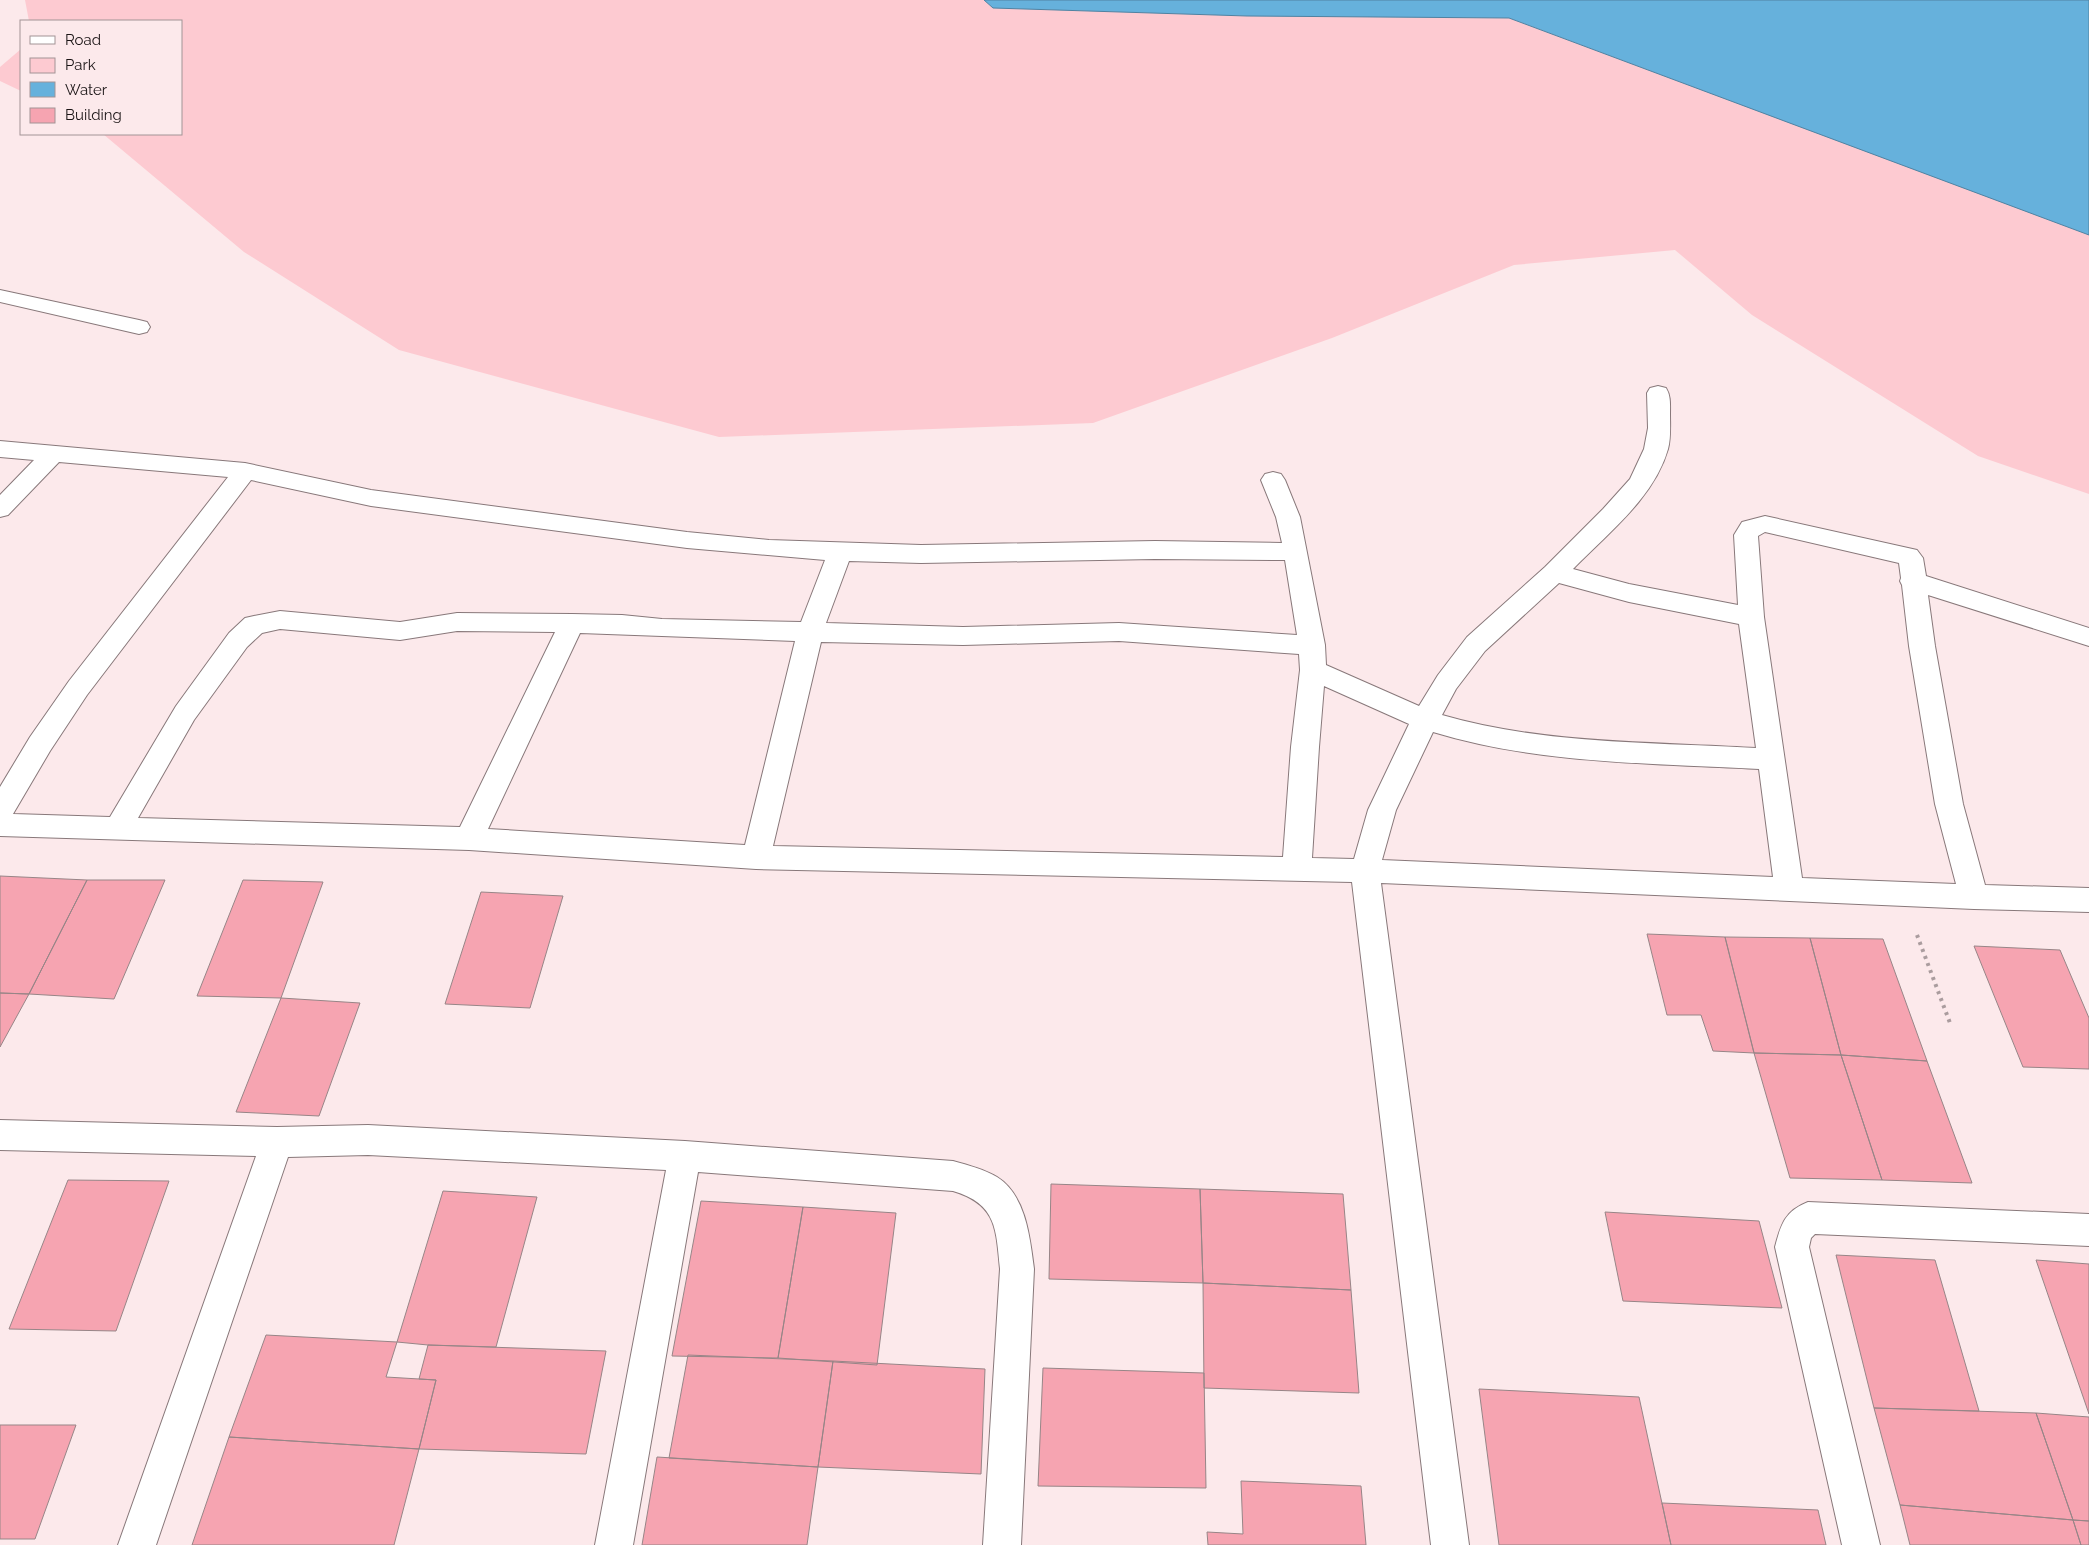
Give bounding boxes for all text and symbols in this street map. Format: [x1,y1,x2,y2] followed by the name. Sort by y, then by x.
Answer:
[20,20,182,135] legend
[65,31,101,49] text: Road
[65,56,96,74] text: Park
[65,81,108,99] text: Water
[65,106,122,124] text: Building

